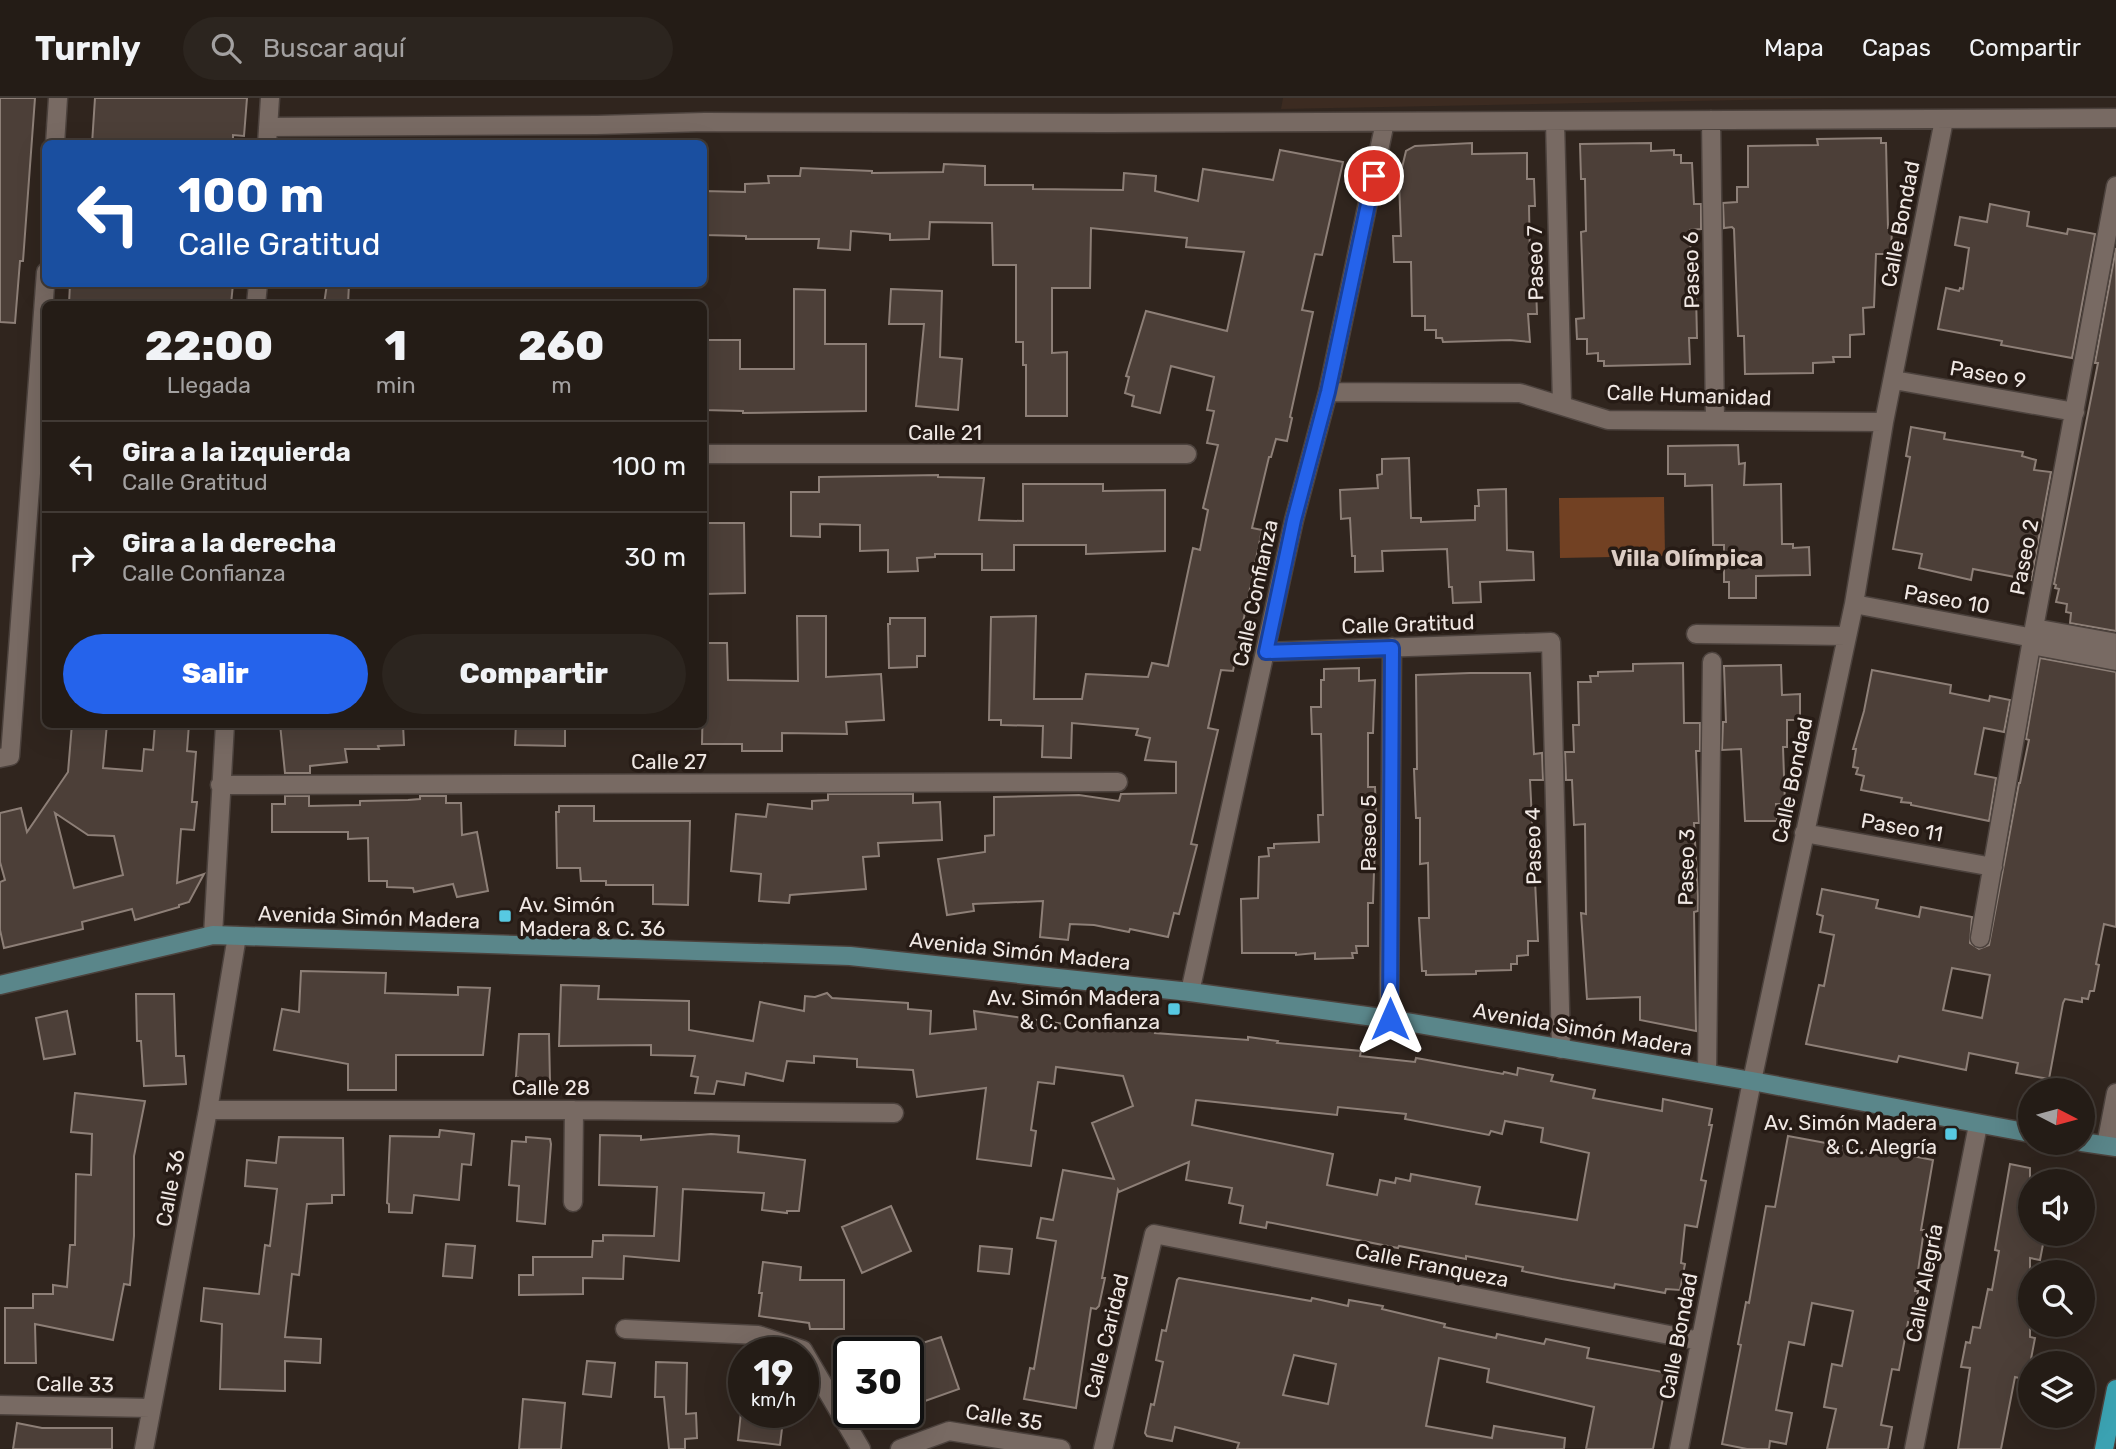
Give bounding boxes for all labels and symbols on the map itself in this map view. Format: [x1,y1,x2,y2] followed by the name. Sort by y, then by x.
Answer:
[1344,146,1404,206] pin
[1876,159,1924,289] street label: Calle Bondad
[1522,225,1548,301] street label: Paseo 7
[1678,231,1704,309] street label: Paseo 6
[1948,355,2028,393] street label: Paseo 9
[1606,380,1772,410] street label: Calle Humanidad
[908,420,982,445] street label: Calle 21
[1227,517,1283,669] street label: Calle Confianza
[2004,517,2044,597] street label: Paseo 2
[1611,544,1763,572] district label: Villa Olímpica
[1902,579,1992,619] street label: Paseo 10
[1341,609,1475,639] street label: Calle Gratitud
[1766,715,1818,845] street label: Calle Bondad
[631,749,707,774] street label: Calle 27
[1356,794,1381,872] street label: Paseo 5
[1520,807,1546,885] street label: Paseo 4
[1859,808,1945,846] street label: Paseo 11
[1673,828,1699,906] street label: Paseo 3
[519,892,665,941] place label: Av. Simón Madera & C. 36
[258,901,480,933] street label: Avenida Simón Madera
[497,908,513,924] marker: Av. Simón Madera & C. 36
[908,927,1132,975] street label: Avenida Simón Madera
[1353,982,1427,1056] position arrow
[987,985,1160,1034] place label: Av. Simón Madera & C. Confianza
[1471,997,1695,1061] street label: Avenida Simón Madera
[1166,1001,1182,1017] marker: Av. Simón Madera & C. Confianza
[512,1075,590,1100] street label: Calle 28
[2018,1078,2095,1155] north arrow
[1764,1110,1937,1159] place label: Av. Simón Madera & C. Alegría
[1943,1126,1959,1142] marker: Av. Simón Madera & C. Alegría
[150,1147,190,1229] street label: Calle 36
[1900,1222,1948,1344] street label: Calle Alegría
[1353,1238,1511,1292] street label: Calle Franqueza
[1078,1271,1134,1401] street label: Calle Caridad
[1654,1271,1702,1401] street label: Calle Bondad
[833,1337,924,1428] speed limit sign: 30
[36,1371,114,1397] street label: Calle 33
[964,1399,1044,1435] street label: Calle 35

